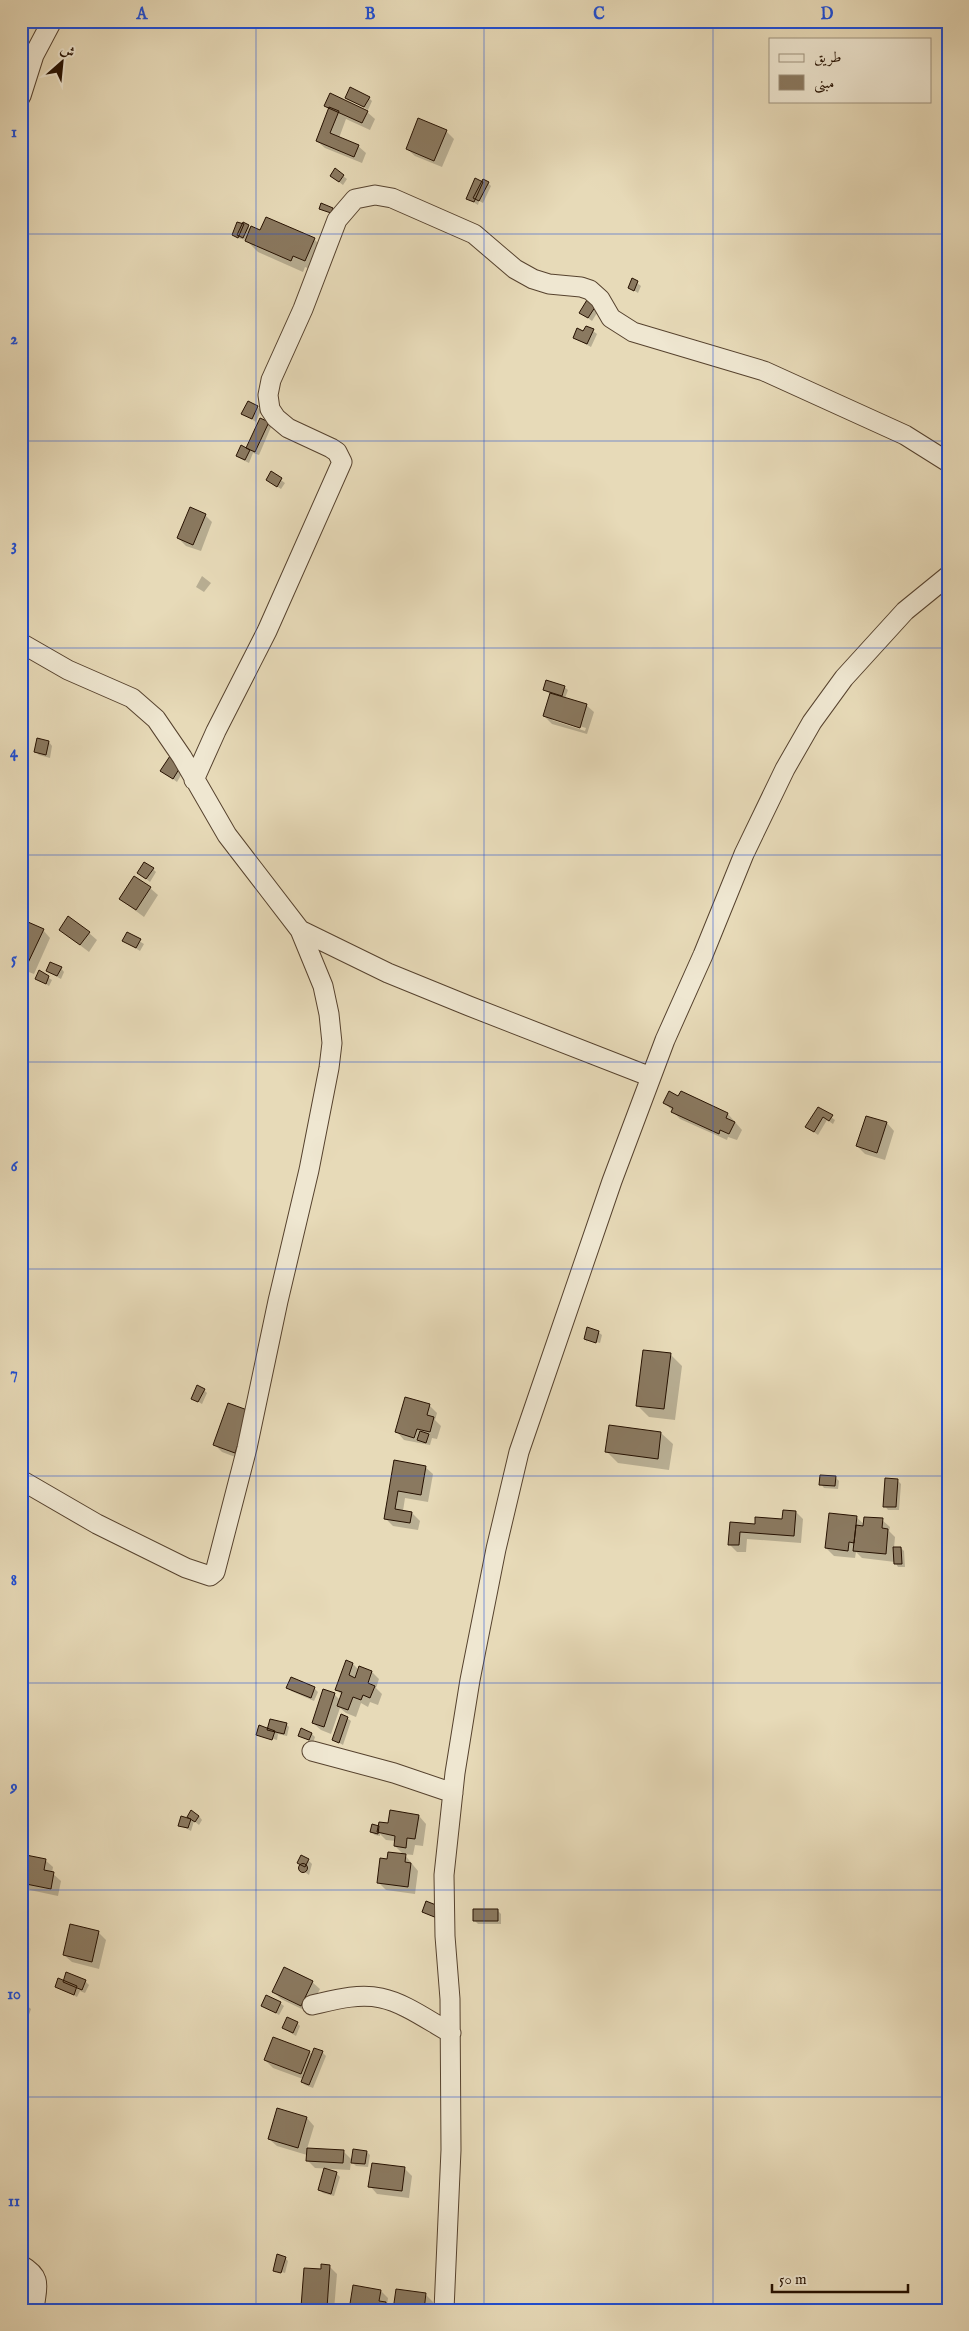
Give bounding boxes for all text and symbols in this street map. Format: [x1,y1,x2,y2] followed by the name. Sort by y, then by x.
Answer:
[136,5,149,25] text: A
[365,5,376,25] text: B
[593,5,605,25] text: C
[821,5,834,25] text: D
[38,38,88,88] north arrow
[769,38,932,102] legend
[57,40,78,63] text: ش
[814,48,841,67] text: طريق
[814,74,834,94] text: مبنى
[11,123,17,143] text: 1
[10,330,18,350] text: 2
[11,536,17,556] text: 3
[10,743,19,763] text: 4
[11,950,17,970] text: 5
[11,1157,19,1177] text: 6
[10,1364,18,1384] text: 7
[11,1571,17,1591] text: 8
[10,1778,18,1798] text: 9
[7,1985,21,2005] text: 10
[8,2192,20,2212] text: 11
[772,2261,908,2293] scale bar
[779,2270,807,2289] text: 50 m

